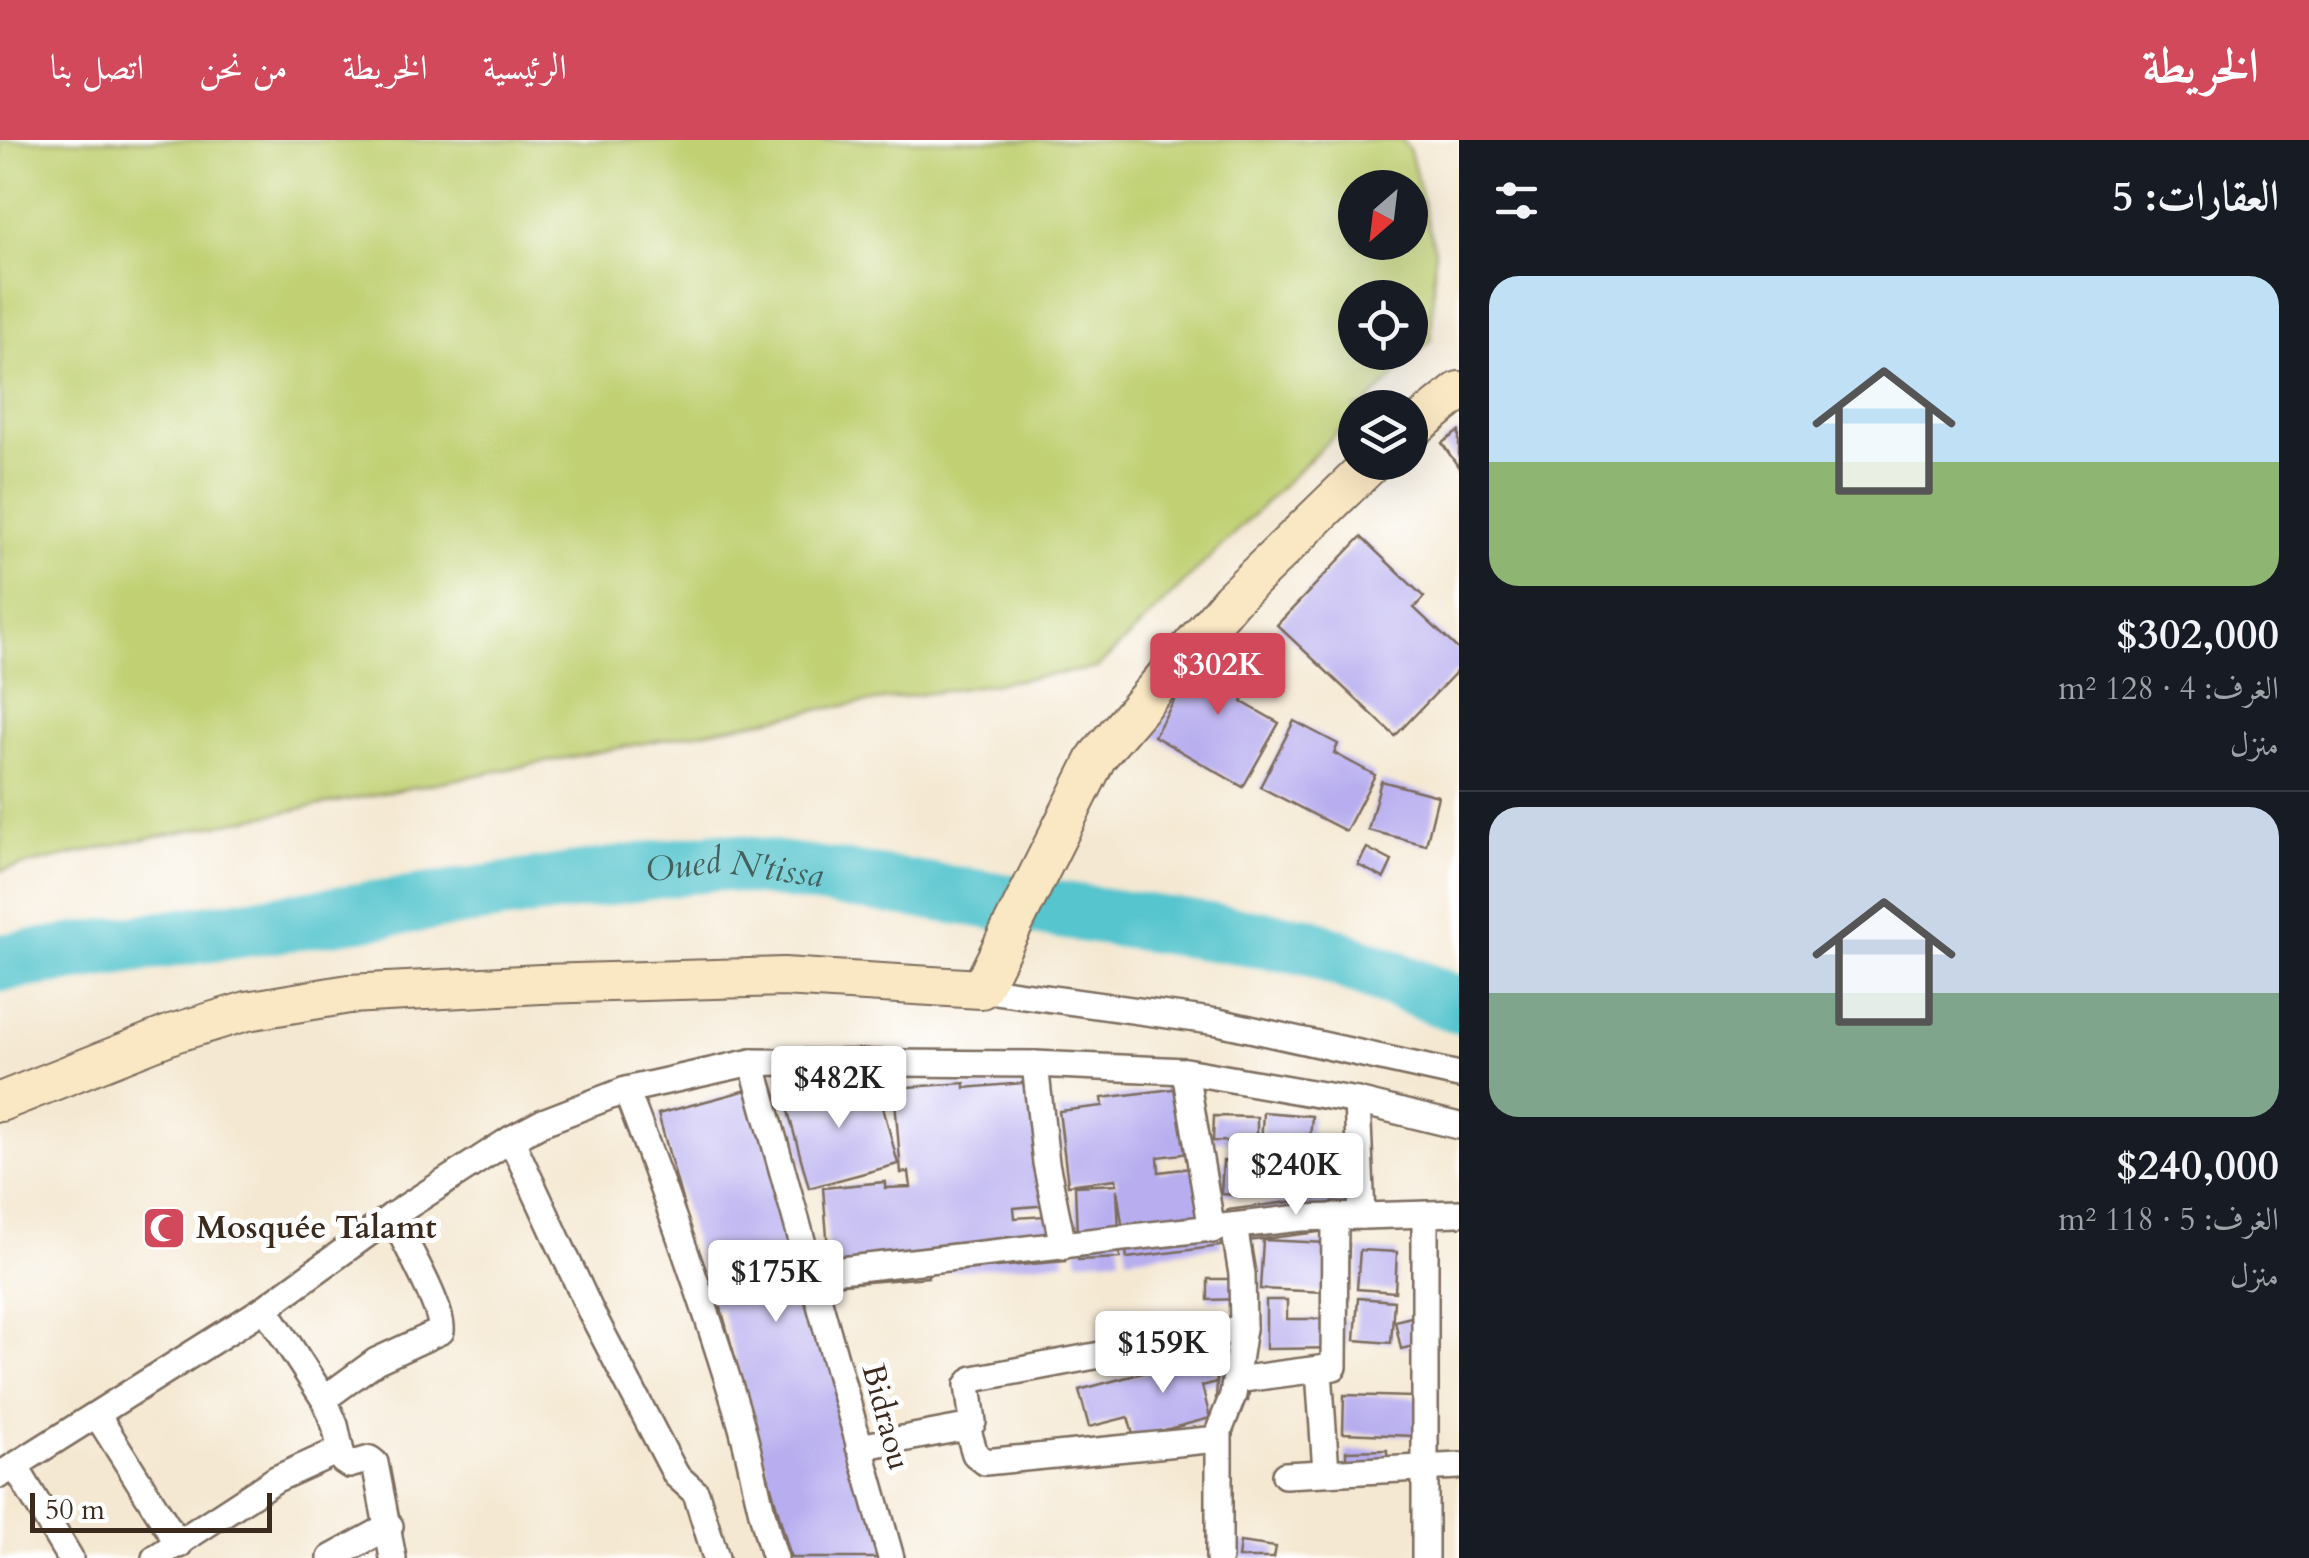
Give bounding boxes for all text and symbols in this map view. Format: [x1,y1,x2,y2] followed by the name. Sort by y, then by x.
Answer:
[2142,34,2259,99] text: الخريطة
[50,44,144,92] text: اتصل بنا
[199,44,288,92] text: من نحن
[343,44,428,92] text: الخريطة
[483,44,567,92] text: الرئيسية
[2112,168,2279,225] text: العقارات: 5
[1338,170,1428,260] north arrow
[1338,170,1428,480] map controls
[1489,173,1544,228] icon: filters
[1338,280,1428,370] button: locate
[1794,341,1974,521] icon: home
[1338,390,1428,480] button: layers
[2116,606,2279,663] text: $302,000
[1148,633,1288,718] pin: $302K
[1172,643,1264,687] text: $302K
[2058,667,2279,711] text: الغرف: 4 · 128 m²
[2230,723,2279,767] text: منزل
[642,836,827,900] water label: Oued N'tissa
[1794,872,1974,1052] icon: home
[769,1046,909,1131] pin: $482K
[793,1056,885,1100] text: $482K
[1226,1133,1366,1218] pin: $240K
[2116,1137,2279,1194] text: $240,000
[1250,1143,1342,1187] text: $240K
[2058,1198,2279,1242] text: الغرف: 5 · 118 m²
[141,1205,187,1251] mosque icon: Mosquée Talamt
[196,1206,437,1250] place label: Mosquée Talamt
[706,1240,846,1325] pin: $175K
[730,1250,822,1294] text: $175K
[2230,1254,2279,1298] text: منزل
[1093,1311,1233,1396] pin: $159K
[1117,1321,1209,1365] text: $159K
[851,1359,921,1475] street label: Bidraou
[30,1488,272,1532] scale bar
[45,1491,105,1529] text: 50 m

